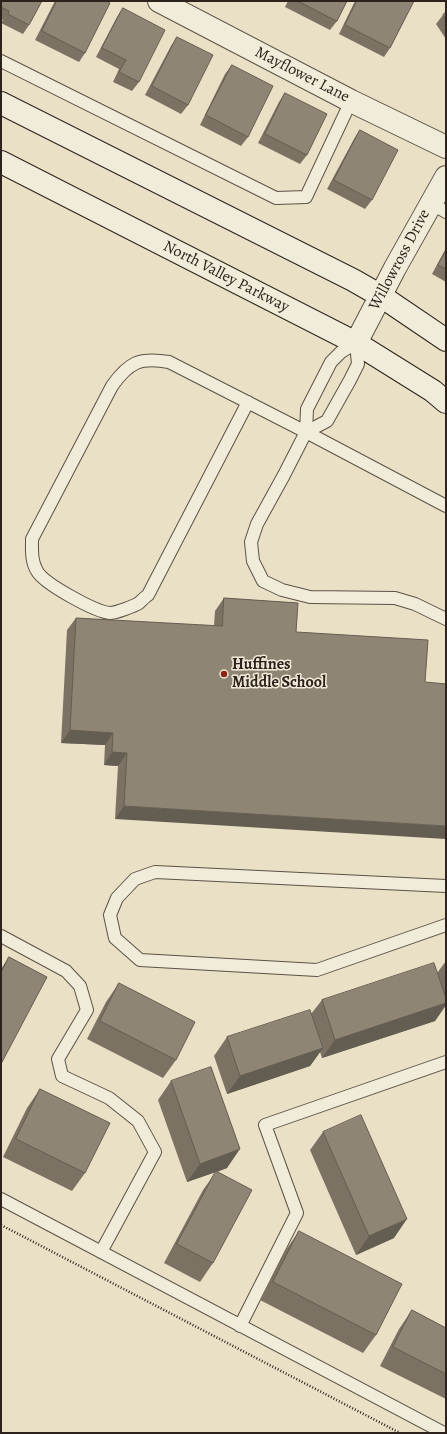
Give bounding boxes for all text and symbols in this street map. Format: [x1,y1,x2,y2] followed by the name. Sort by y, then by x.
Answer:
[252,43,352,107] street label: Mayflower Lane
[365,206,435,314] street label: Willowross Drive
[160,237,292,317] street label: North Valley Parkway
[232,655,326,693] place label: Huffines Middle School
[219,669,229,679] marker: Huffines Middle School

